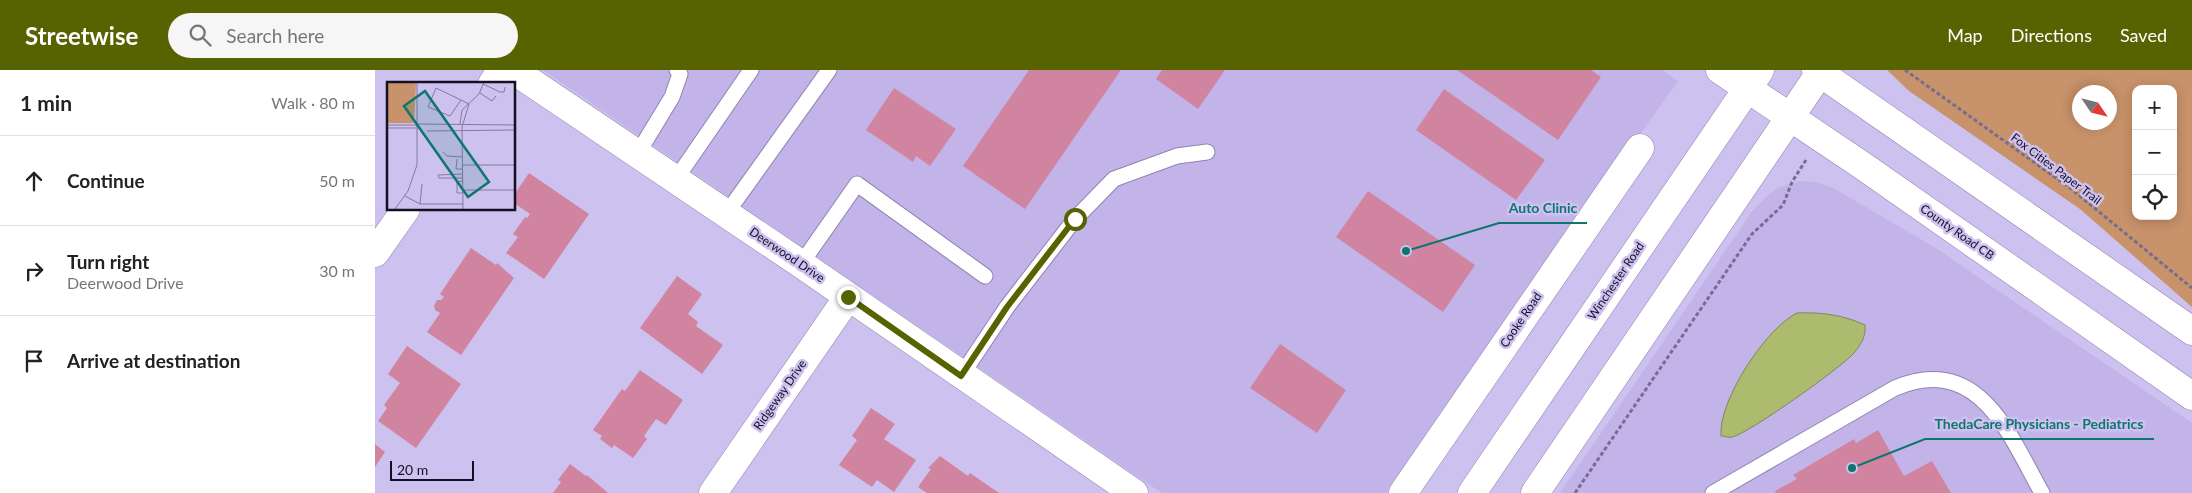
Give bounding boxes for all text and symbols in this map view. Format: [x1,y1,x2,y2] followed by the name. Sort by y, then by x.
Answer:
[168,13,518,58] search box
[25,21,138,50] text: Streetwise
[186,21,214,49] icon: search
[226,24,324,47] text: Search here
[1947,24,1983,46] text: Map
[2011,24,2092,46] text: Directions
[2120,24,2167,46] text: Saved
[387,82,515,210] inset map
[2072,85,2117,130] north arrow
[2132,85,2177,220] map controls
[2132,85,2177,130] button: +
[20,90,72,115] text: 1 min
[271,93,355,112] text: Walk · 80 m
[2008,130,2104,207] street label: Fox Cities Paper Trail
[2132,130,2177,175] button: −
[20,167,48,195] icon: ahead
[67,169,145,192] text: Continue
[319,171,355,190] text: 50 m
[2132,175,2177,220] button: locate
[1499,194,1587,223] callout: Auto Clinic
[1508,199,1578,216] text: Auto Clinic
[1917,201,1997,263] street label: County Road CB
[1064,208,1087,231] route start
[747,224,828,285] street label: Deerwood Drive
[1584,239,1647,322] street label: Winchester Road
[67,250,149,273] text: Turn right
[20,257,48,285] icon: right
[319,261,355,280] text: 30 m
[67,273,184,292] text: Deerwood Drive
[837,286,860,309] route end
[1497,289,1545,350] street label: Cooke Road
[20,347,48,375] icon: arrive
[67,349,240,372] text: Arrive at destination
[750,357,809,433] street label: Ridgeway Drive
[1925,410,2154,439] callout: ThedaCare Physicians - Pediatrics
[1935,415,2143,432] text: ThedaCare Physicians - Pediatrics
[390,458,474,481] scale bar
[397,461,428,478] text: 20 m

